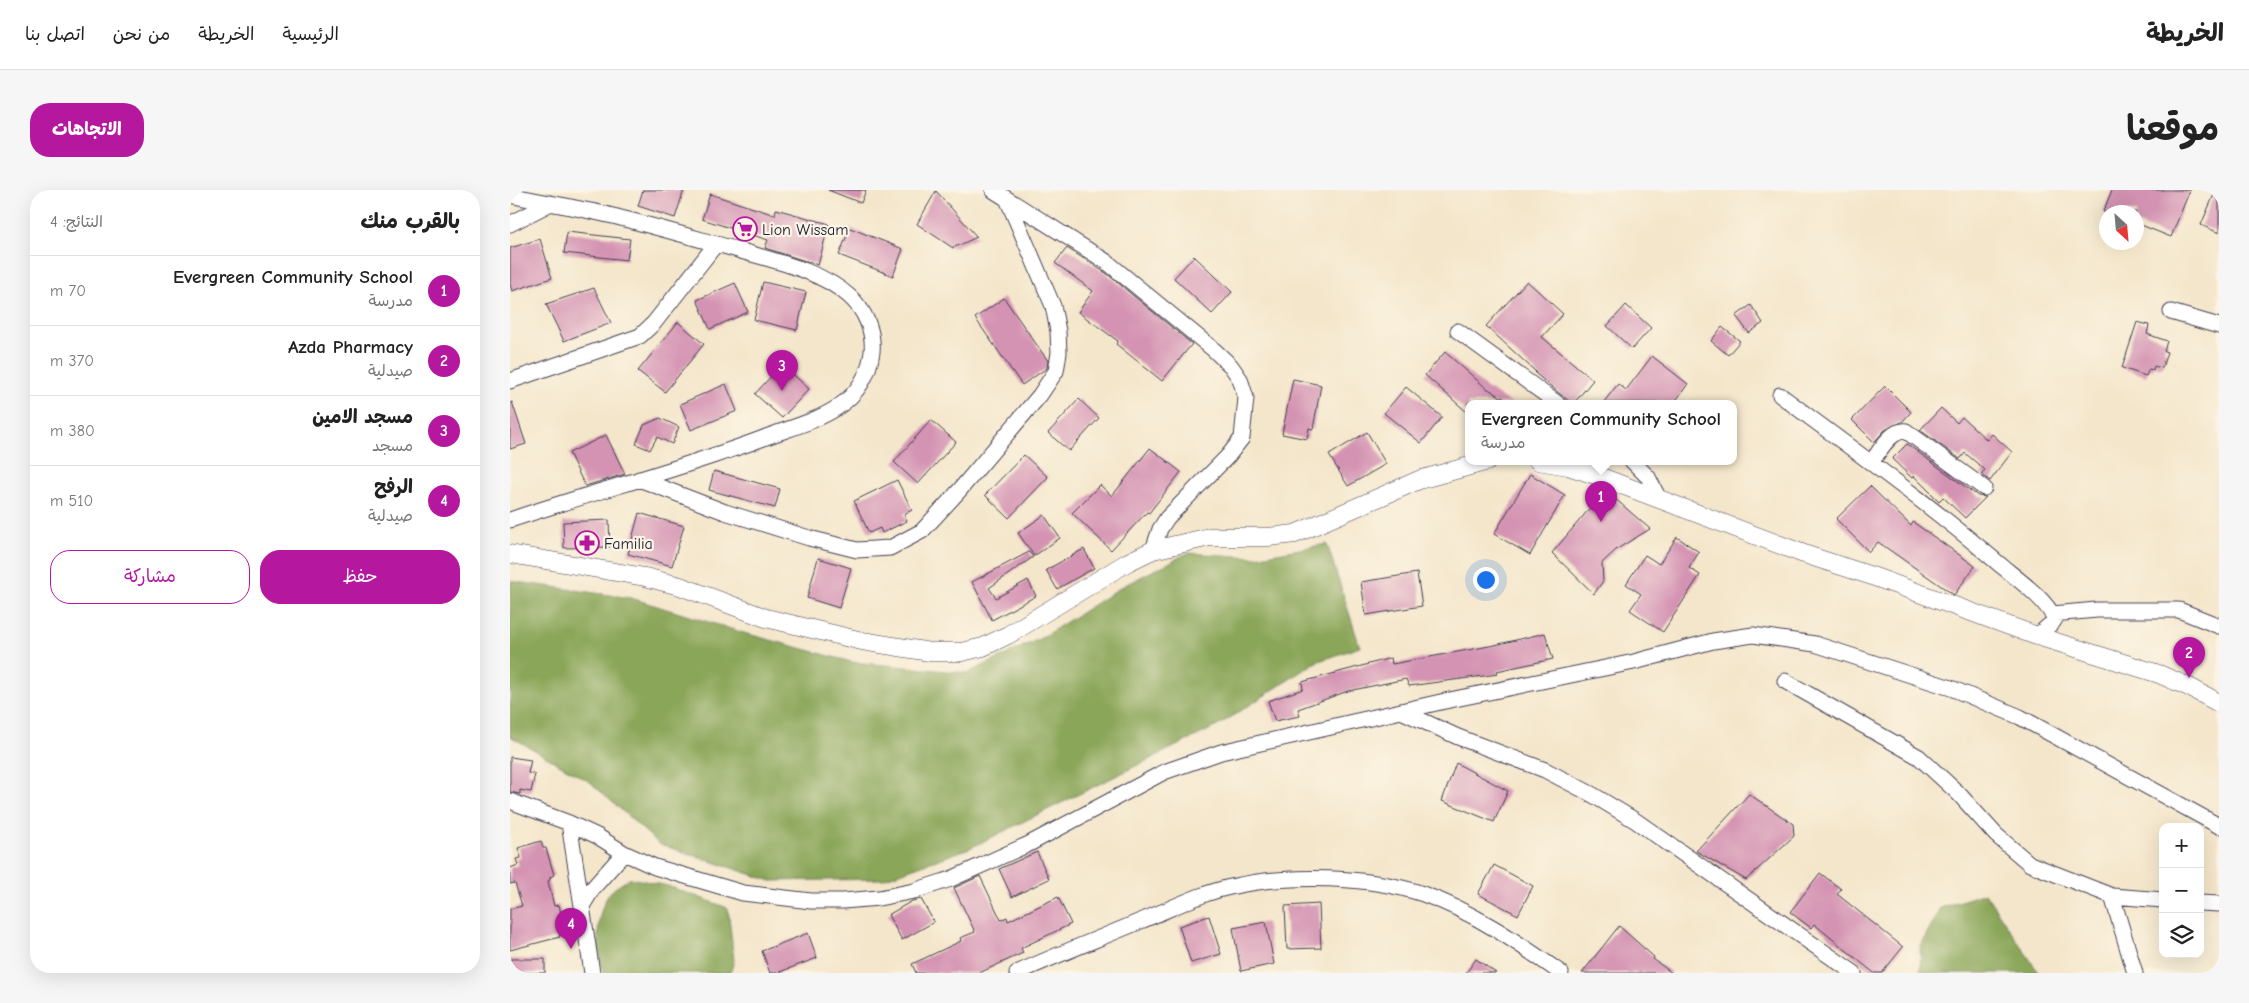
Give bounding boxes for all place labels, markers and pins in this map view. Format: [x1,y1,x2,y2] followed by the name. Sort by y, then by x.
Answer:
[732,216,758,242] supermarket icon: Lion Wissam
[762,221,849,239] place label: Lion Wissam
[766,350,798,391] pin: 3
[1585,481,1617,522] pin: 1
[574,530,600,556] pharmacy icon: Familia
[604,535,653,553] place label: Familia
[2173,637,2205,678] pin: 2
[555,908,587,949] pin: 4

